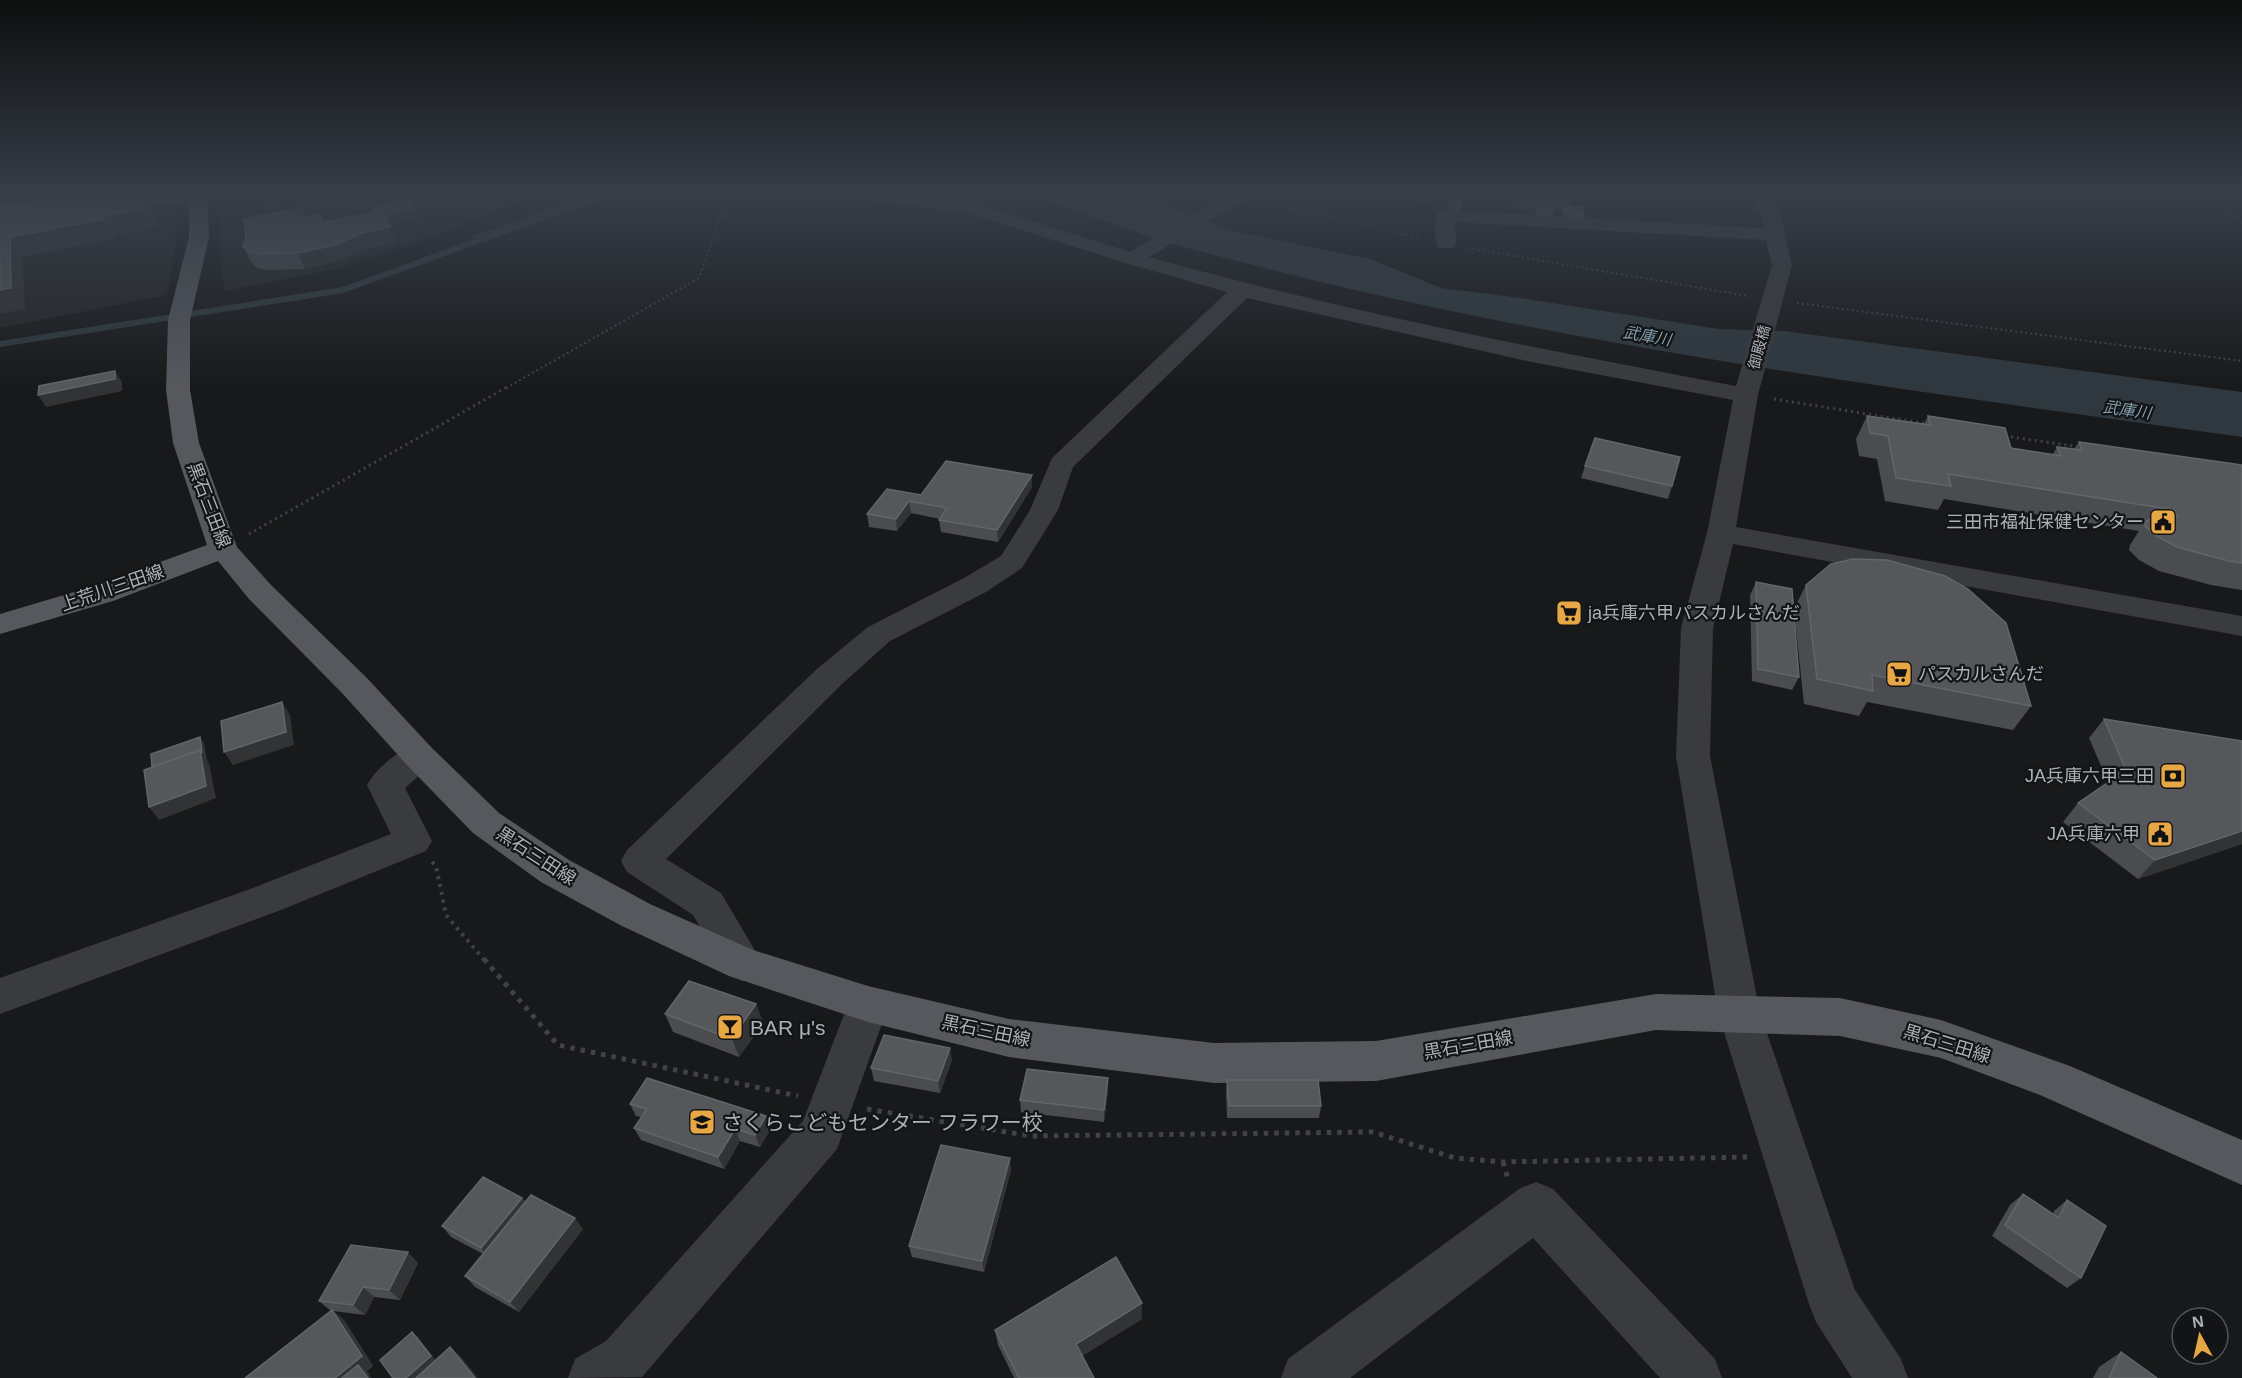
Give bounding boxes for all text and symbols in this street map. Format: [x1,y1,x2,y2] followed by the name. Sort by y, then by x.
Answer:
[1622,323,1674,349] water label: 武庫川
[1745,323,1773,371] street label: 御殿橋
[2102,398,2154,422] water label: 武庫川
[184,459,234,551] street label: 黒石三田線
[2148,507,2178,537] public building icon: 三田市福祉保健センター
[1946,512,2144,532] place label: 三田市福祉保健センター
[58,561,166,615] street label: 上荒川三田線
[1554,598,1584,628] supermarket icon: ja兵庫六甲パスカルさんだ
[1587,603,1800,623] place label: ja兵庫六甲パスカルさんだ
[1884,659,1914,689] supermarket icon: パスカルさんだ
[1918,664,2044,684] place label: パスカルさんだ
[2158,761,2188,791] bank icon: JA兵庫六甲三田
[2025,766,2154,786] place label: JA兵庫六甲三田
[2145,819,2175,849] public building icon: JA兵庫六甲
[493,823,579,889] street label: 黒石三田線
[2047,824,2140,844] place label: JA兵庫六甲
[715,1012,745,1042] bar icon: BAR μ's
[940,1012,1032,1050] street label: 黒石三田線
[750,1016,826,1039] place label: BAR μ's
[1901,1021,1993,1067] street label: 黒石三田線
[1422,1027,1514,1063] street label: 黒石三田線
[687,1107,717,1137] school or university icon: さくらこどもセンター フラワー校
[722,1111,1043,1134] place label: さくらこどもセンター フラワー校
[2170,1306,2230,1366] north arrow
[2191,1312,2205,1331] text: N

